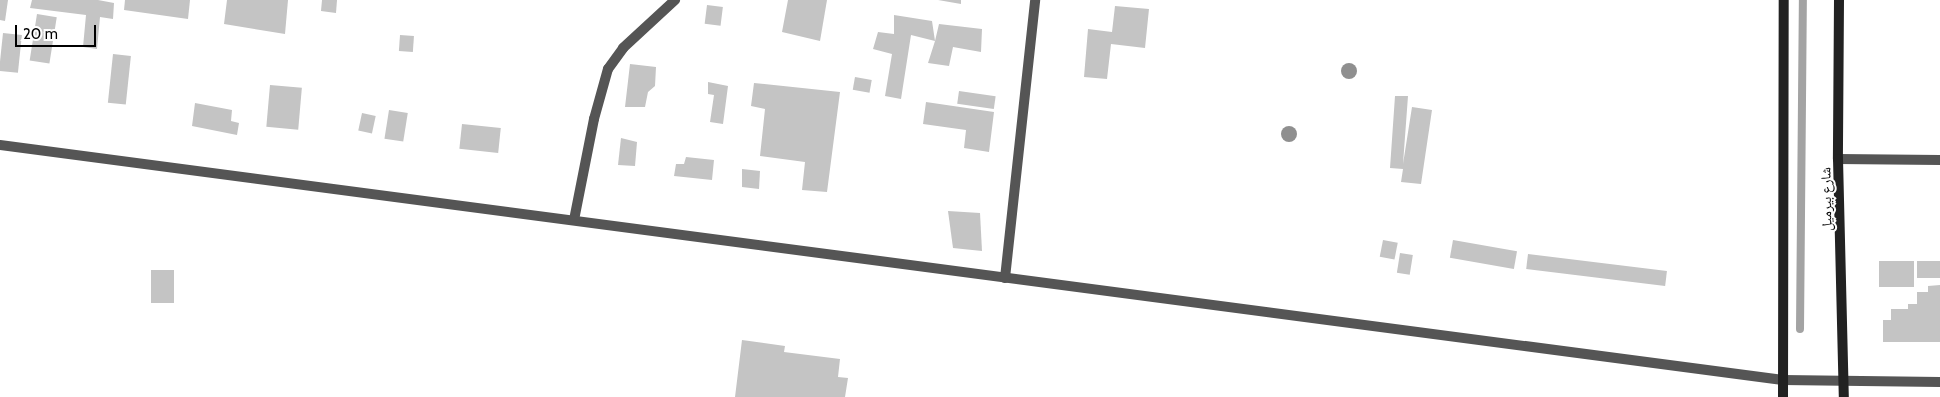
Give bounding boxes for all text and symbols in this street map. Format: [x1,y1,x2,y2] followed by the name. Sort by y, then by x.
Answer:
[18,15,99,47] scale bar
[23,25,58,43] text: 20 m
[1817,167,1835,231] street label: شارع بيرميل

